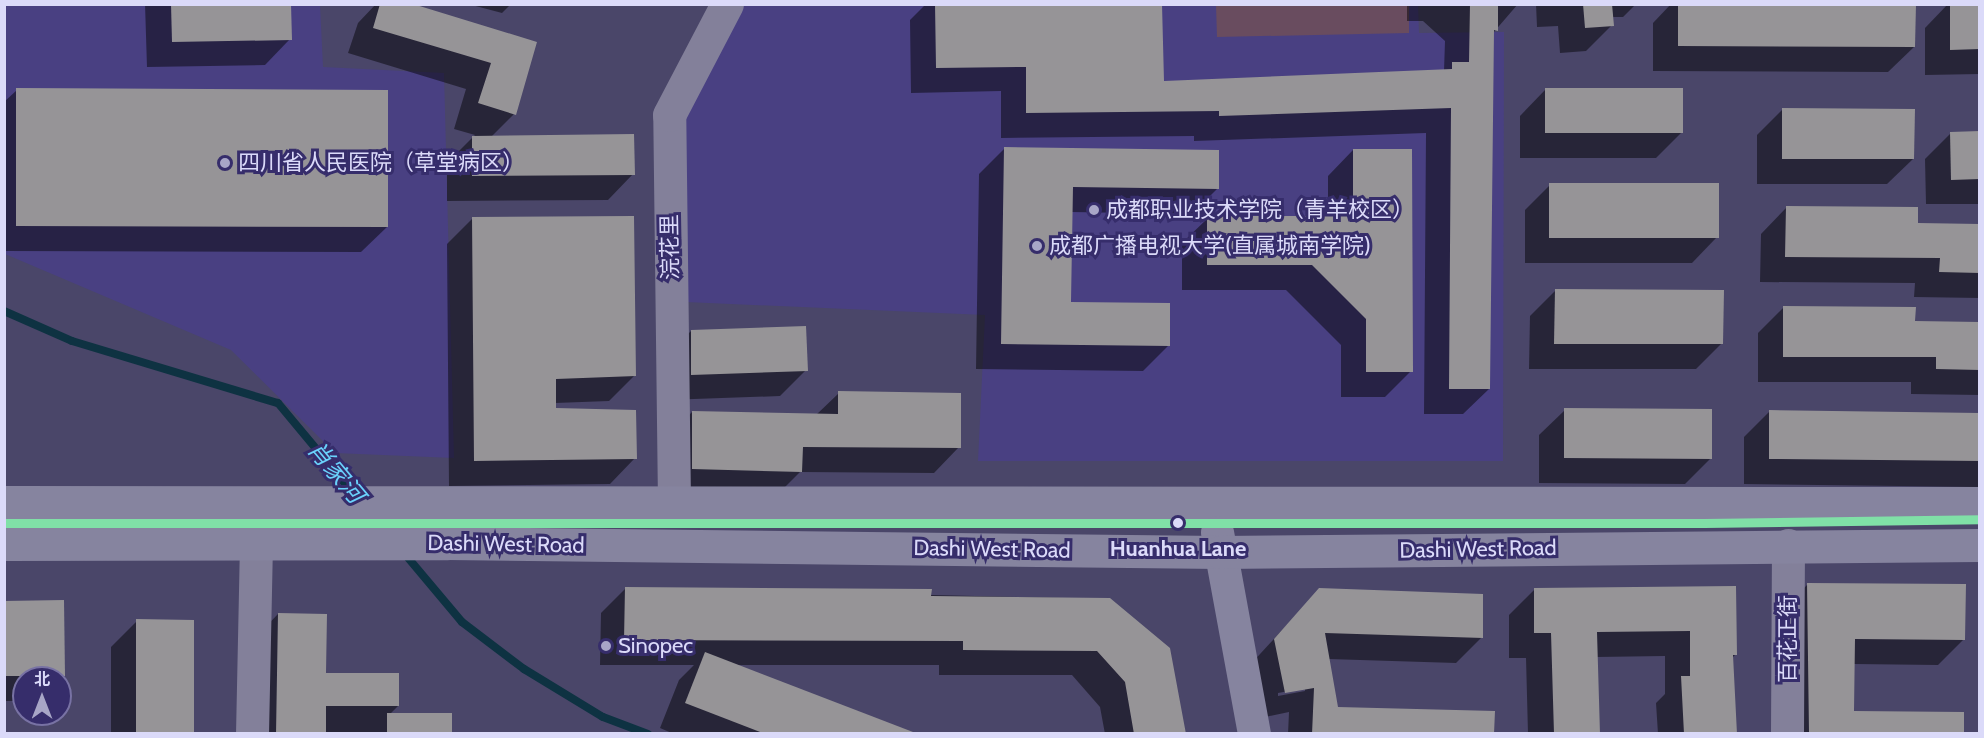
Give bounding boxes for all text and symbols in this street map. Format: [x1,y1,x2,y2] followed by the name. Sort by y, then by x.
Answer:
[238,150,524,176] place label: 四川省人民医院（草堂病区）
[216,154,234,172] marker: 四川省人民医院（草堂病区）
[1106,197,1414,223] place label: 成都职业技术学院（青羊校区）
[1087,203,1101,217] marker: 成都职业技术学院（青羊校区）
[656,214,684,280] street label: 浣花里
[1049,233,1371,259] place label: 成都广播电视大学(直属城南学院)
[1030,239,1044,253] marker: 成都广播电视大学(直属城南学院)
[302,435,370,509] water label: 肖家河
[1168,513,1188,533] marker: Huanhua Lane
[427,529,585,559] street label: Dashi West Road
[913,534,1071,564] street label: Dashi West Road
[1399,534,1557,564] street label: Dashi West Road
[1110,536,1246,562] place label: Huanhua Lane
[1775,595,1801,683] street label: 百花正街
[618,633,693,659] place label: Sinopec
[599,639,613,653] marker: Sinopec
[12,666,72,726] north arrow
[34,670,50,689] text: 北

